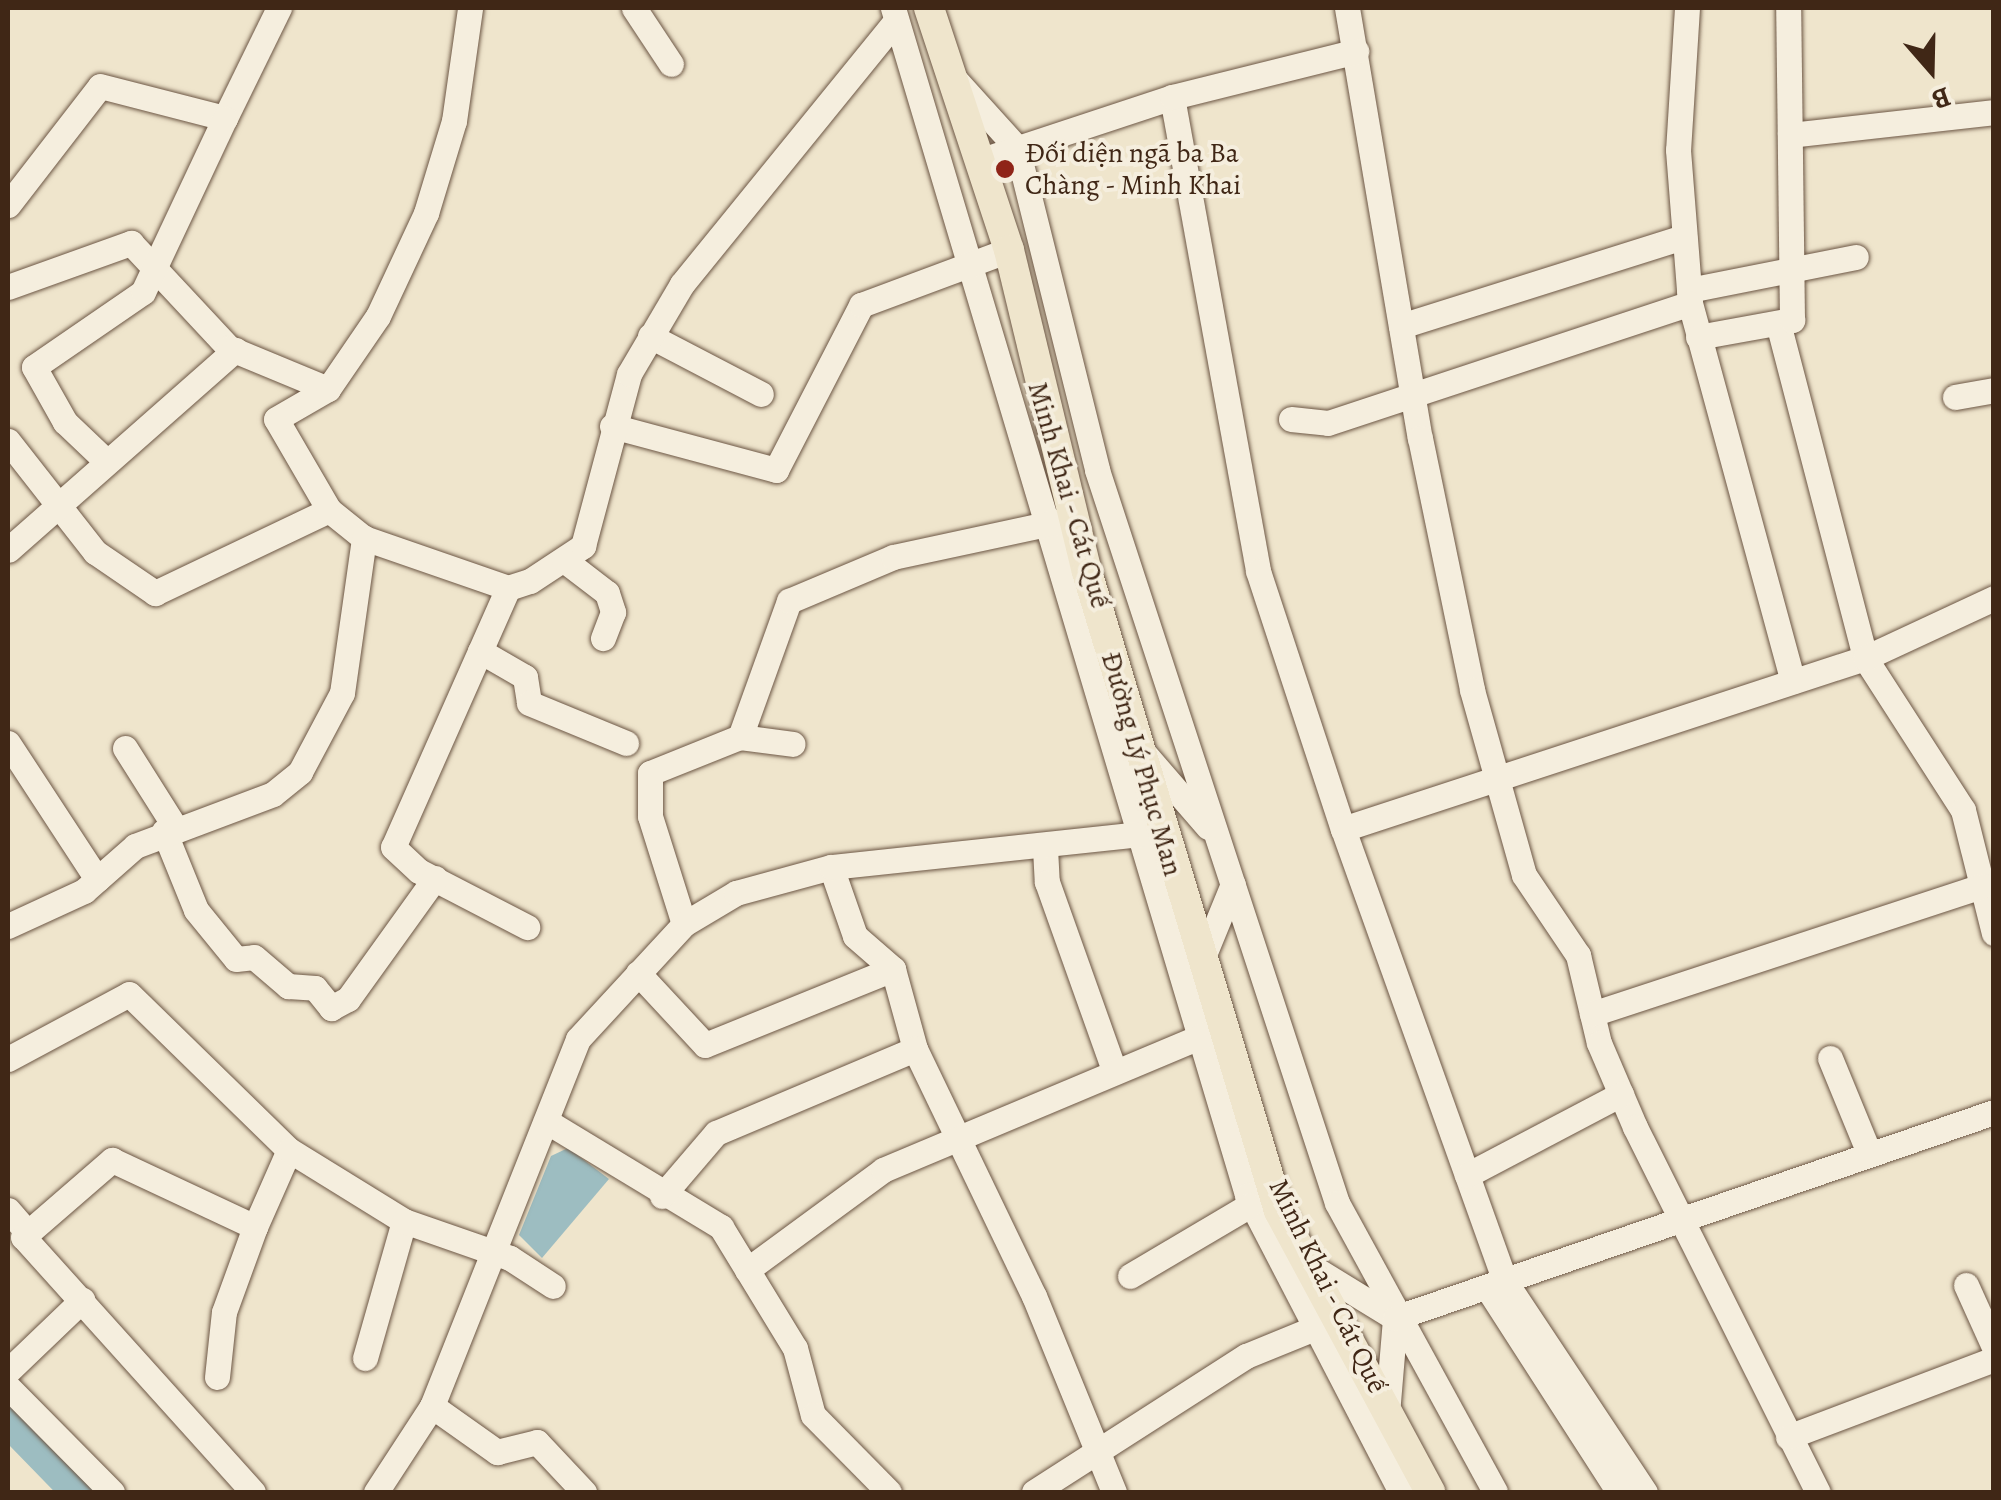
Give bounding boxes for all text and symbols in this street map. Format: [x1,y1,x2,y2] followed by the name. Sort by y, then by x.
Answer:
[1881,20,1981,120] north arrow
[1927,77,1956,119] text: B
[1025,136,1242,202] place label: Đối diện ngã ba Ba Chàng - Minh Khai
[994,158,1016,180] marker: Đối diện ngã ba Ba Chàng - Minh Khai
[1020,377,1118,613] street label: Minh Khai - Cát Quế
[1094,648,1190,880] street label: Đường Lý Phục Man
[1261,1173,1395,1399] street label: Minh Khai - Cát Quế

